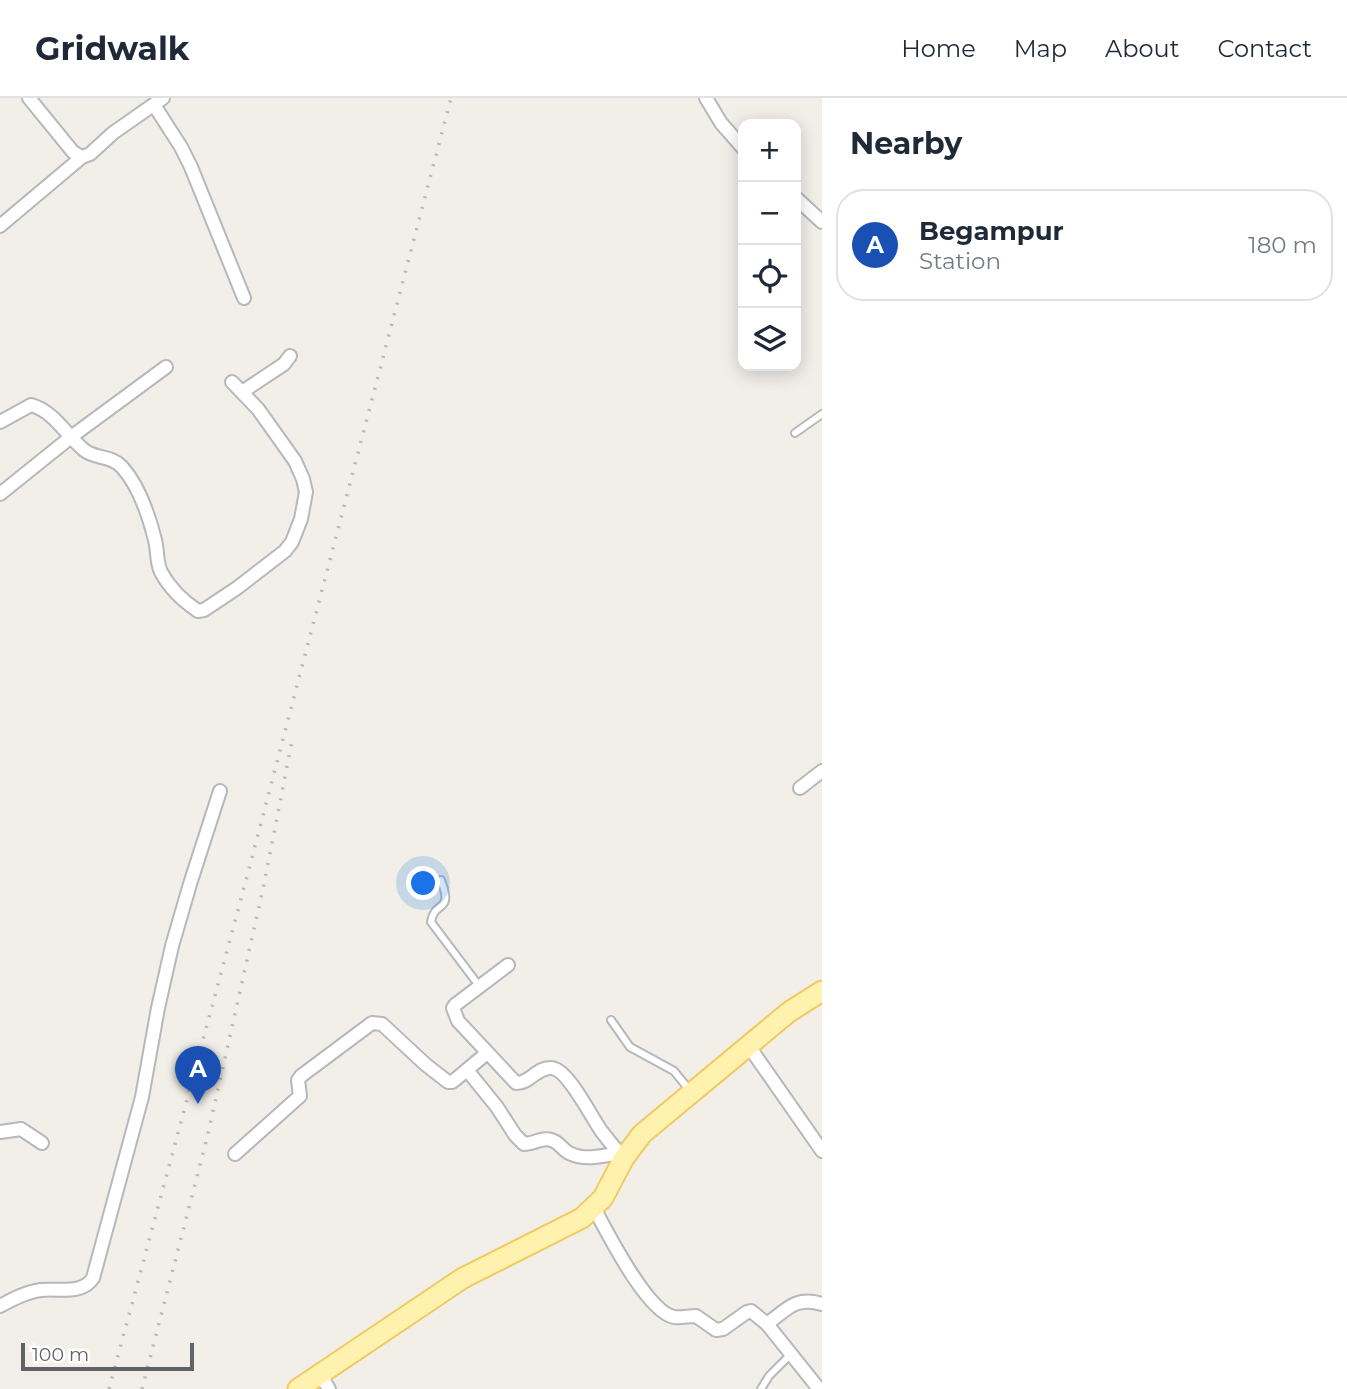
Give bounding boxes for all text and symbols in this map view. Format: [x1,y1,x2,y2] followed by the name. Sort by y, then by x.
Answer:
[35,28,189,68] text: Gridwalk
[901,34,976,63] text: Home
[1014,34,1067,63] text: Map
[1105,34,1179,63] text: About
[1217,34,1312,63] text: Contact
[738,119,801,371] map controls
[738,119,801,182] button: +
[850,125,962,162] text: Nearby
[738,182,801,245] button: −
[919,215,1064,247] text: Begampur
[866,231,884,259] text: A
[1248,231,1317,259] text: 180 m
[738,245,801,308] button: locate
[919,247,1001,275] text: Station
[738,308,801,371] button: layers
[406,866,440,900] your location
[175,1046,221,1104] pin: A
[21,1340,194,1372] scale bar
[32,1343,89,1366] text: 100 m

